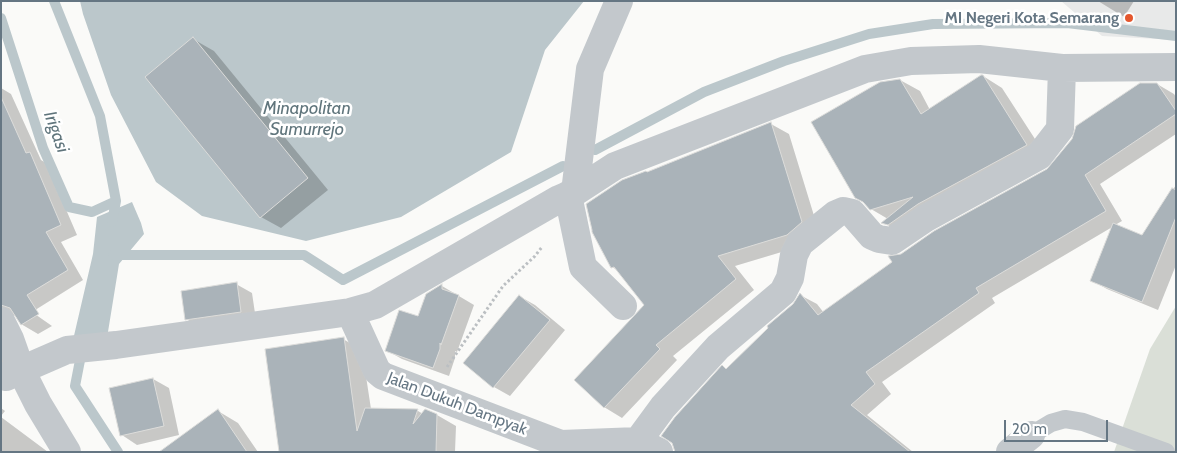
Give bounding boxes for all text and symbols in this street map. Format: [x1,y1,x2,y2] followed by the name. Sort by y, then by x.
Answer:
[944,8,1119,28] place label: MI Negeri Kota Semarang
[1123,12,1135,24] marker: MI Negeri Kota Semarang
[263,98,351,140] water label: Minapolitan Sumurrejo
[39,108,73,156] water label: Irigasi
[384,368,530,440] street label: Jalan Dukuh Dampyak
[1007,410,1111,442] scale bar
[1012,420,1047,438] text: 20 m

